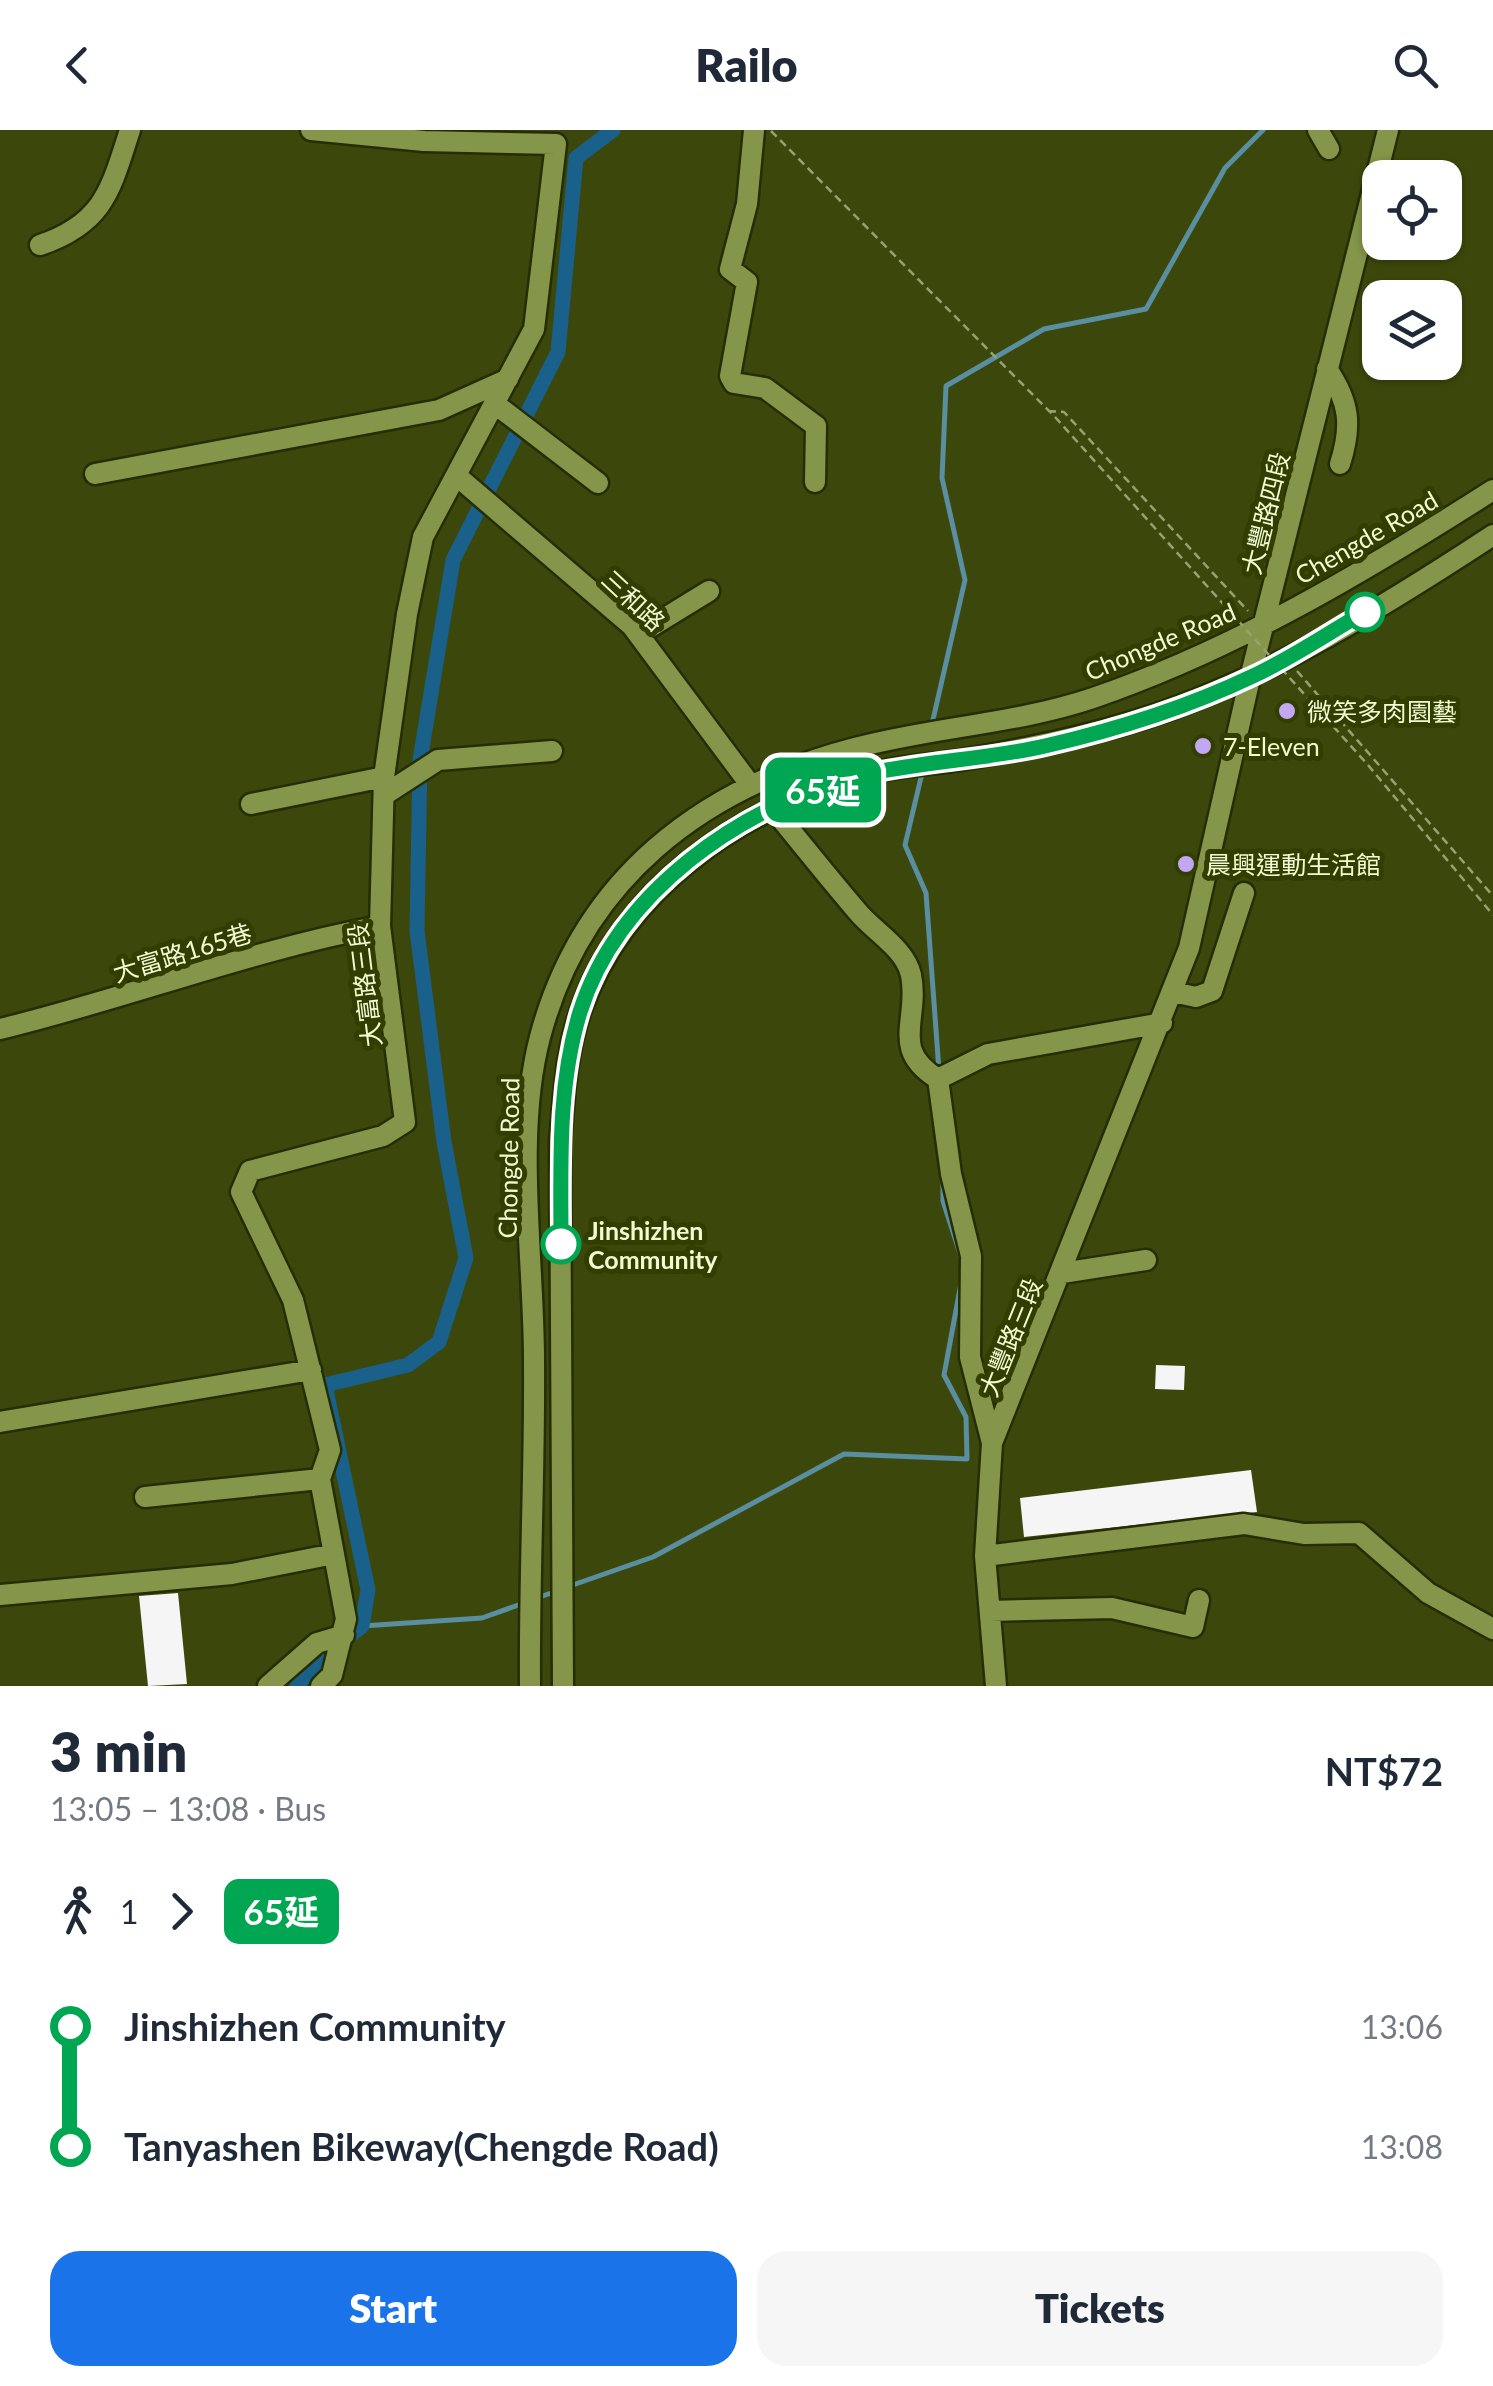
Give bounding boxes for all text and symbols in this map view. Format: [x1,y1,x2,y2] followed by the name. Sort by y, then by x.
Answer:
[50,38,105,93] icon: back
[695,38,798,92] text: Railo
[1388,38,1443,93] icon: search
[1362,160,1462,380] map controls
[1362,160,1462,260] button: locate
[1362,280,1462,380] button: layers
[1235,449,1295,577] street label: 大豐路四段
[1289,484,1443,590] street label: Chengde Road
[596,563,672,637] street label: 三和路
[1346,593,1384,631] unlabelled marker
[1080,596,1240,686] street label: Chongde Road
[1307,696,1457,726] place label: 微笑多肉園藝
[1276,700,1298,722] marker: 微笑多肉園藝
[1223,731,1320,761] place label: 7-Eleven
[1192,735,1214,757] marker: 7-Eleven
[766,758,880,822] line badge: 65延
[785,769,861,811] text: 65延
[1206,849,1381,879] place label: 晨興運動生活館
[1175,853,1197,875] marker: 晨興運動生活館
[109,917,255,987] street label: 大富路165巷
[341,921,387,1049] street label: 大富路三段
[492,1077,524,1239] street label: Chongde Road
[588,1215,718,1274] place label: Jinshizhen Community
[542,1225,580,1263] marker: Jinshizhen Community
[973,1273,1047,1401] street label: 大豐路三段
[50,1718,187,1784] text: 3 min
[1325,1748,1443,1794] text: NT$72
[50,1789,326,1828] text: 13:05 – 13:08 · Bus
[50,1884,105,1939] icon: walk
[154,1884,209,1939] icon: forward
[244,1890,319,1932] text: 65延
[120,1892,139,1931] text: 1
[124,2003,506,2049] text: Jinshizhen Community
[1361,2007,1443,2046] text: 13:06
[124,2123,719,2169] text: Tanyashen Bikeway(Chengde Road)
[1361,2127,1443,2166] text: 13:08
[50,2251,737,2366] button: Start
[757,2251,1443,2366] button: Tickets

